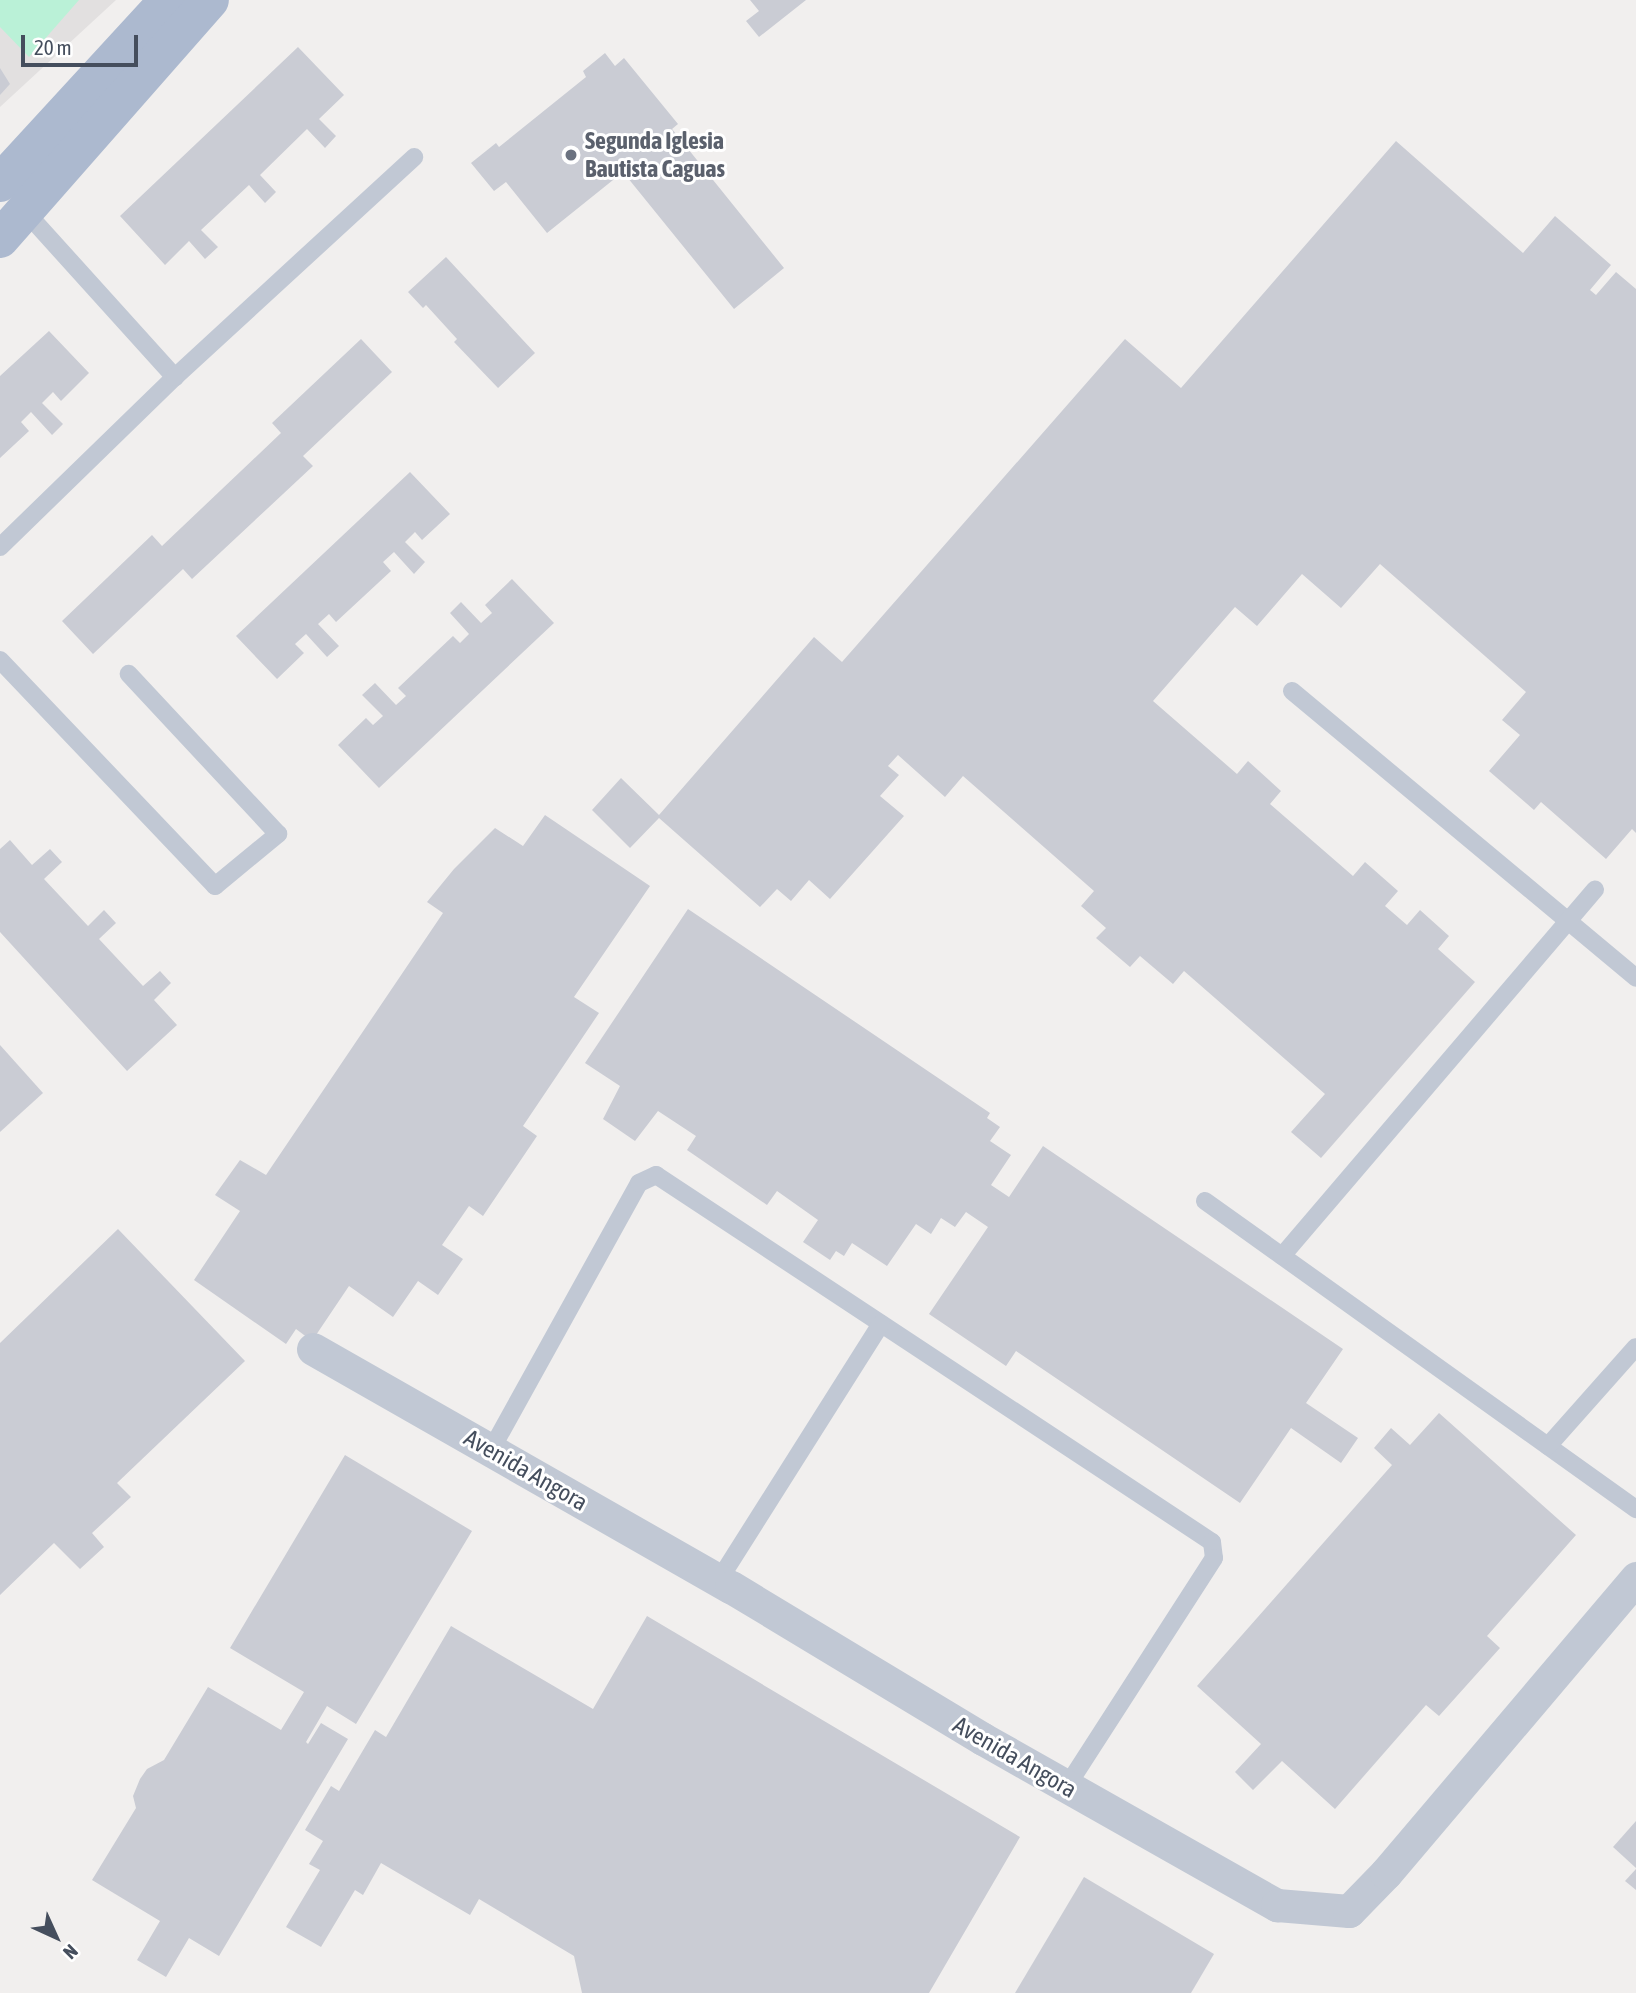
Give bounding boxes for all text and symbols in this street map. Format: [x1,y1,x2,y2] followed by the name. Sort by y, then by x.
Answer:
[24,21,142,65] scale bar
[34,35,72,59] text: 20 m
[585,127,725,183] place label: Segunda Iglesia Bautista Caguas
[563,147,579,163] marker: Segunda Iglesia Bautista Caguas
[459,1423,593,1517] street label: Avenida Angora
[948,1710,1082,1804] street label: Avenida Angora
[21,1902,91,1972] north arrow
[59,1940,83,1964] text: N

